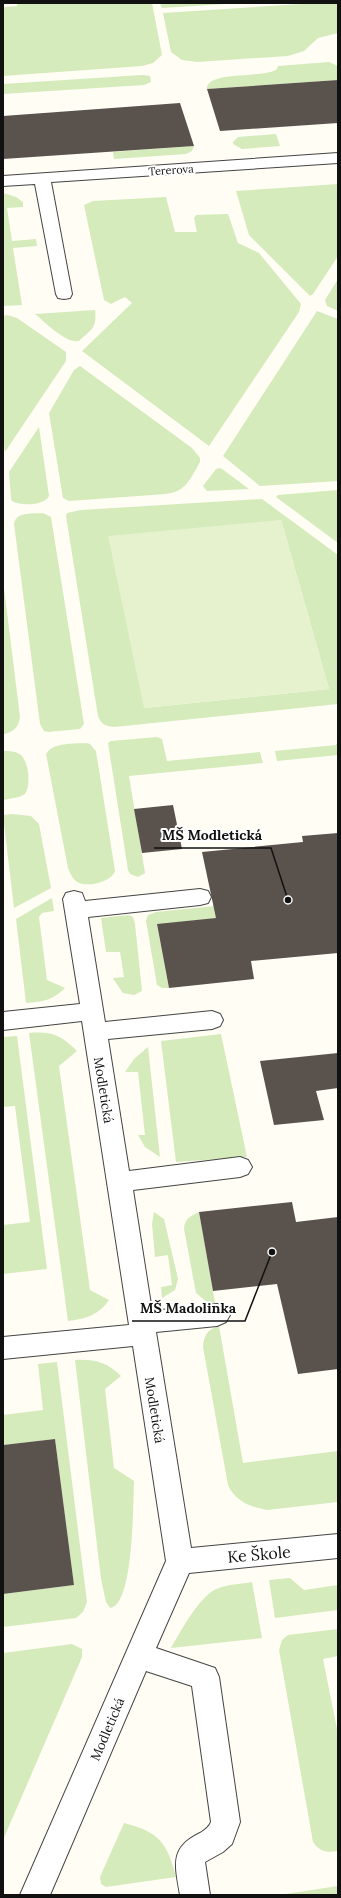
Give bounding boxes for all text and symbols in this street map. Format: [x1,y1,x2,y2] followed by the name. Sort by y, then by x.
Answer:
[148,161,194,179] street label: Tererova
[154,822,271,848] callout: MŠ Modletická
[162,826,263,844] text: MŠ Modletická
[90,1056,117,1125] street label: Modletická
[132,1295,245,1321] callout: MŠ Madolinka
[140,1299,237,1317] text: MŠ Madolinka
[141,1376,168,1445] street label: Modletická
[226,1541,292,1567] street label: Ke Škole
[87,1695,128,1763] street label: Modletická

